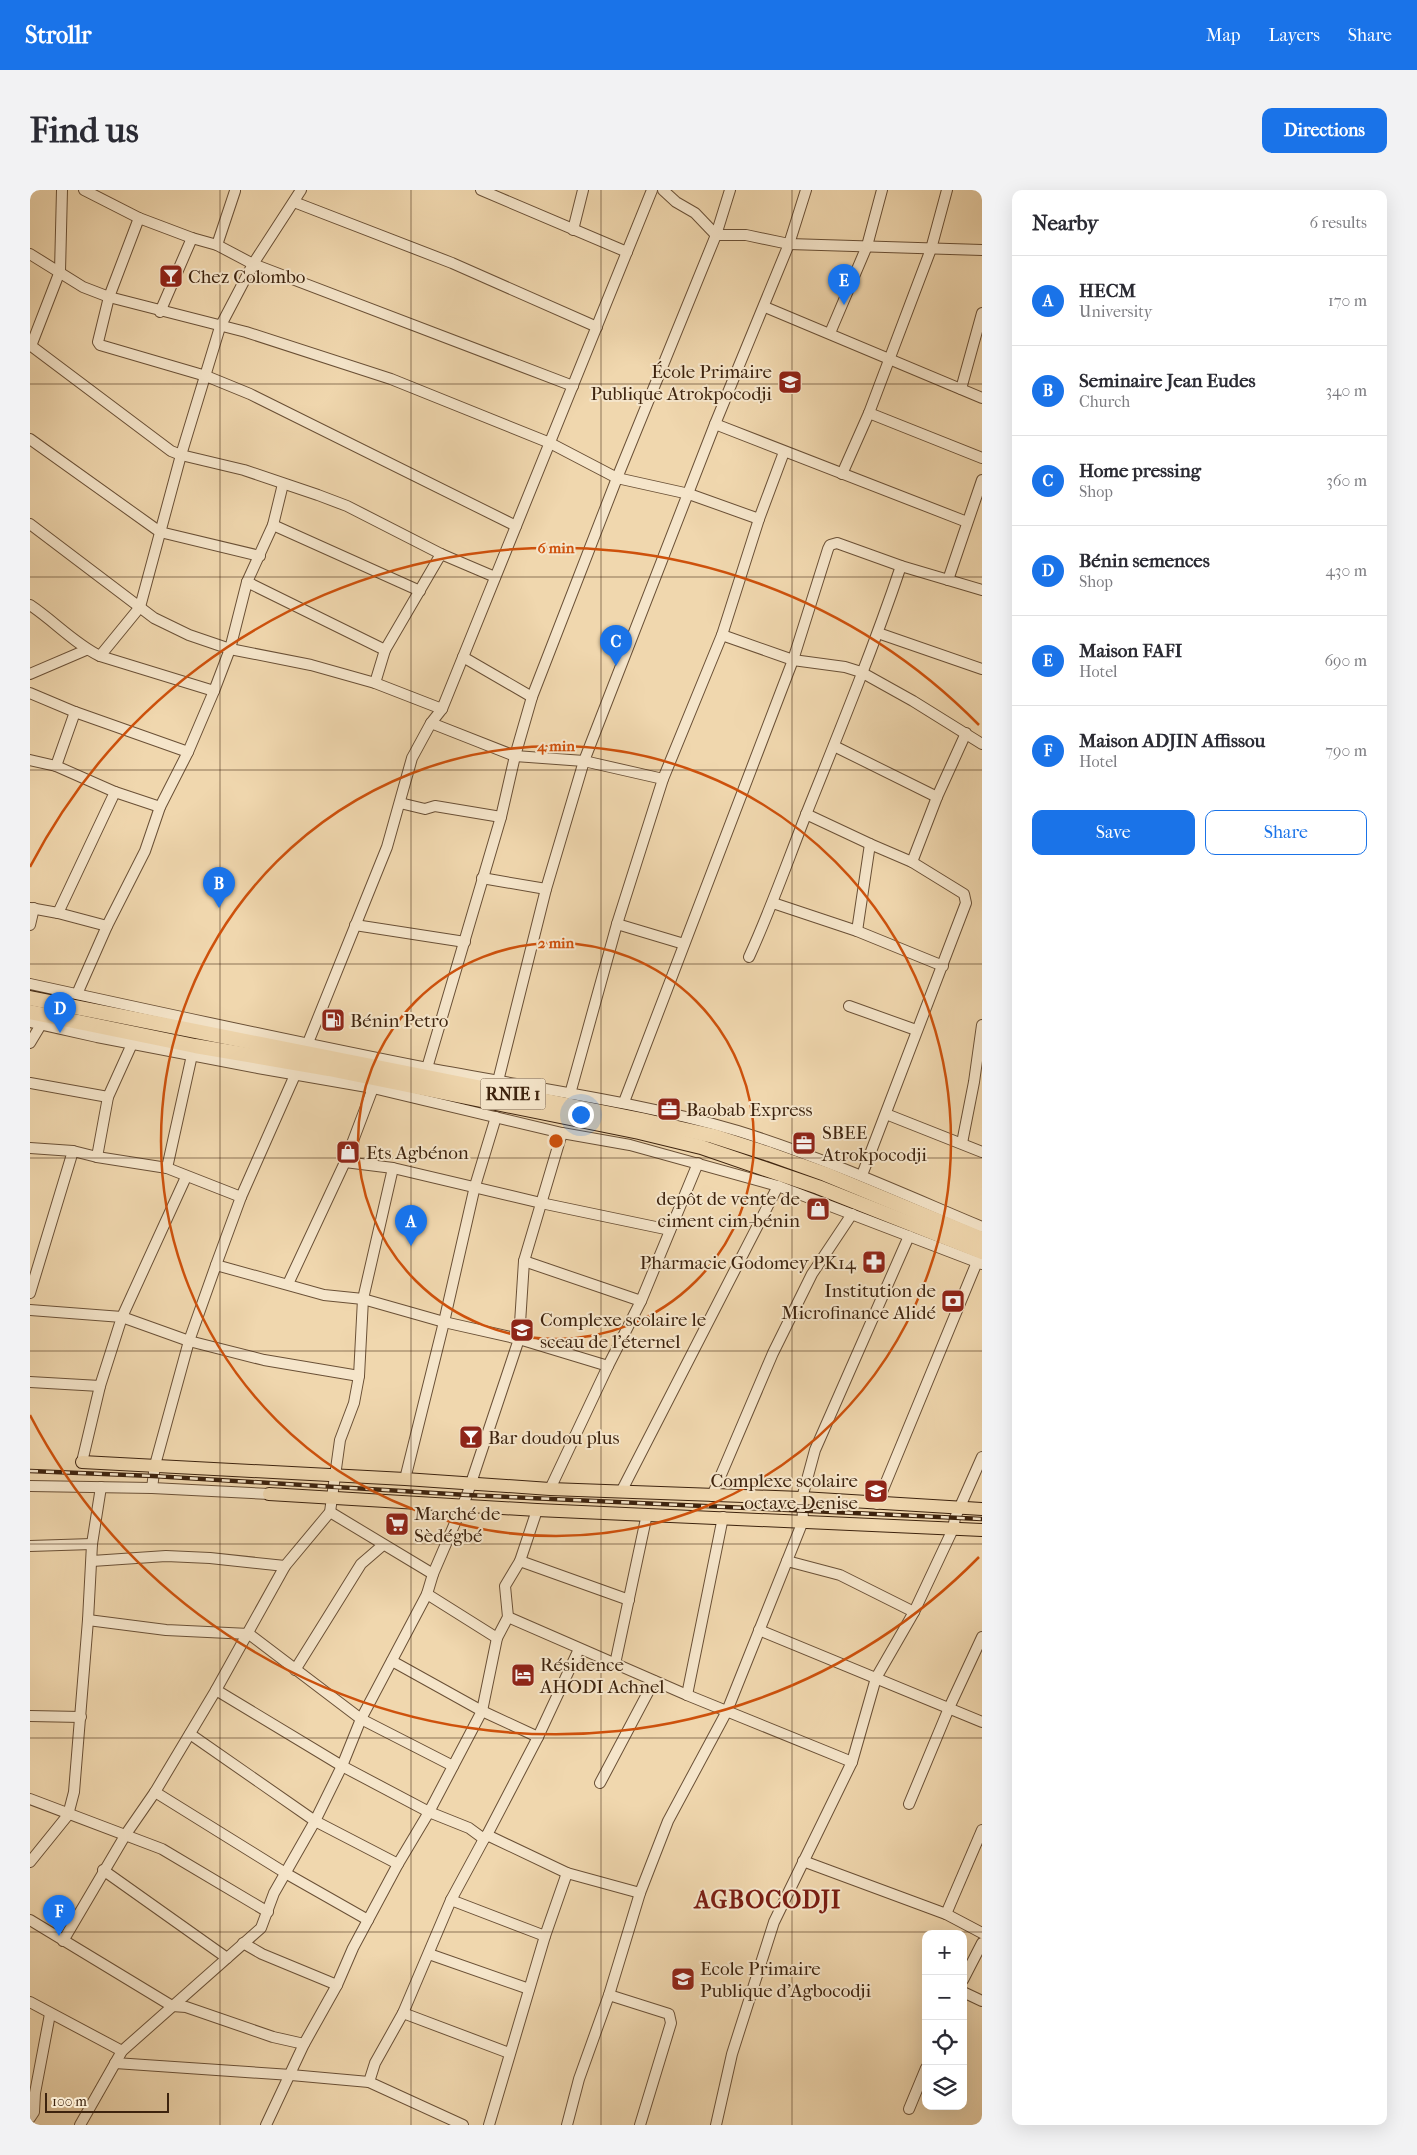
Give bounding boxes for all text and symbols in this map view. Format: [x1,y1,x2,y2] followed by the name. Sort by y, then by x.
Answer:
[25,21,92,49] text: Strollr
[1206,25,1240,46] text: Map
[1268,25,1320,46] text: Layers
[1348,25,1392,46] text: Share
[1262,108,1387,153] button: Directions
[30,110,139,151] text: Find us
[1032,211,1098,235] text: Nearby
[1309,213,1367,232] text: 6 results
[158,263,184,289] bar icon: Chez Colombo
[828,264,860,305] pin: E
[188,266,306,288] place label: Chez Colombo
[1079,280,1136,302] text: HECM
[1043,291,1053,310] text: A
[1328,291,1367,310] text: 170 m
[1079,302,1152,321] text: University
[590,361,772,405] place label: École Primaire Publique Atrokpocodji
[777,369,803,395] school or university icon: École Primaire Publique Atrokpocodji
[1079,370,1256,392] text: Seminaire Jean Eudes
[1043,381,1053,400] text: B
[1325,381,1367,400] text: 340 m
[1079,392,1130,411] text: Church
[1079,460,1201,482] text: Home pressing
[1043,471,1053,490] text: C
[1326,471,1367,490] text: 360 m
[1079,482,1113,501] text: Shop
[538,539,575,557] text: 6 min
[1079,550,1210,572] text: Bénin semences
[1042,561,1054,580] text: D
[1325,561,1367,580] text: 430 m
[1079,572,1113,591] text: Shop
[600,625,632,666] pin: C
[1079,640,1182,662] text: Maison FAFI
[1043,651,1053,670] text: E
[1324,651,1367,670] text: 690 m
[1079,662,1117,681] text: Hotel
[1079,730,1265,752] text: Maison ADJIN Affissou
[536,737,575,755] text: 4 min
[1044,741,1052,760] text: F
[1325,741,1367,760] text: 790 m
[1079,752,1117,771] text: Hotel
[1032,810,1195,855] button: Save
[1205,810,1367,855] button: Share
[203,867,235,908] pin: B
[538,934,575,952] text: 2 min
[44,992,76,1033] pin: D
[320,1007,346,1033] fuel station icon: Bénin Petro
[350,1010,449,1032] place label: Bénin Petro
[480,1079,546,1110] road number: RNIE 1
[656,1096,682,1122] office icon: Baobab Express
[686,1099,813,1121] place label: Baobab Express
[568,1102,594,1128] your location
[821,1122,927,1166] place label: SBEE Atrokpocodji
[791,1130,817,1156] office icon: SBEE Atrokpocodji
[547,1132,565,1150] centre of rings
[335,1139,361,1165] shop icon: Ets Agbénon
[366,1142,469,1164] place label: Ets Agbénon
[656,1188,800,1232] place label: depôt de vente de ciment cim-bénin
[805,1196,831,1222] shop icon: depôt de vente de ciment cim-bénin
[395,1205,427,1246] pin: A
[861,1249,887,1275] pharmacy icon: Pharmacie Godomey PK14
[640,1252,857,1274] place label: Pharmacie Godomey PK14
[781,1280,936,1324] place label: Institution de Microfinance Alidé
[940,1288,966,1314] bank icon: Institution de Microfinance Alidé
[540,1309,706,1353] place label: Complexe scolaire le sceau de l'éternel
[509,1317,535,1343] school or university icon: Complexe scolaire le sceau de l'éternel
[458,1424,484,1450] bar icon: Bar doudou plus
[488,1427,619,1449] place label: Bar doudou plus
[710,1470,858,1514] place label: Complexe scolaire octave-Denise
[863,1478,889,1504] school or university icon: Complexe scolaire octave-Denise
[414,1503,500,1547] place label: Marché de Sèdégbé
[384,1511,410,1537] supermarket icon: Marché de Sèdégbé
[539,1654,665,1698] place label: Résidence AHODI Achnel
[510,1662,536,1688] hotel icon: Résidence AHODI Achnel
[693,1886,841,1914] district label: AGBOCODJI
[43,1895,75,1936] pin: F
[922,1930,967,2110] map controls
[922,1930,967,1975] button: +
[700,1958,871,2002] place label: Ecole Primaire Publique d'Agbocodji
[670,1966,696,1992] school or university icon: Ecole Primaire Publique d'Agbocodji
[922,1975,967,2020] button: −
[922,2020,967,2065] button: locate
[922,2065,967,2110] button: layers
[45,2090,169,2113] scale bar
[52,2093,87,2110] text: 100 m

